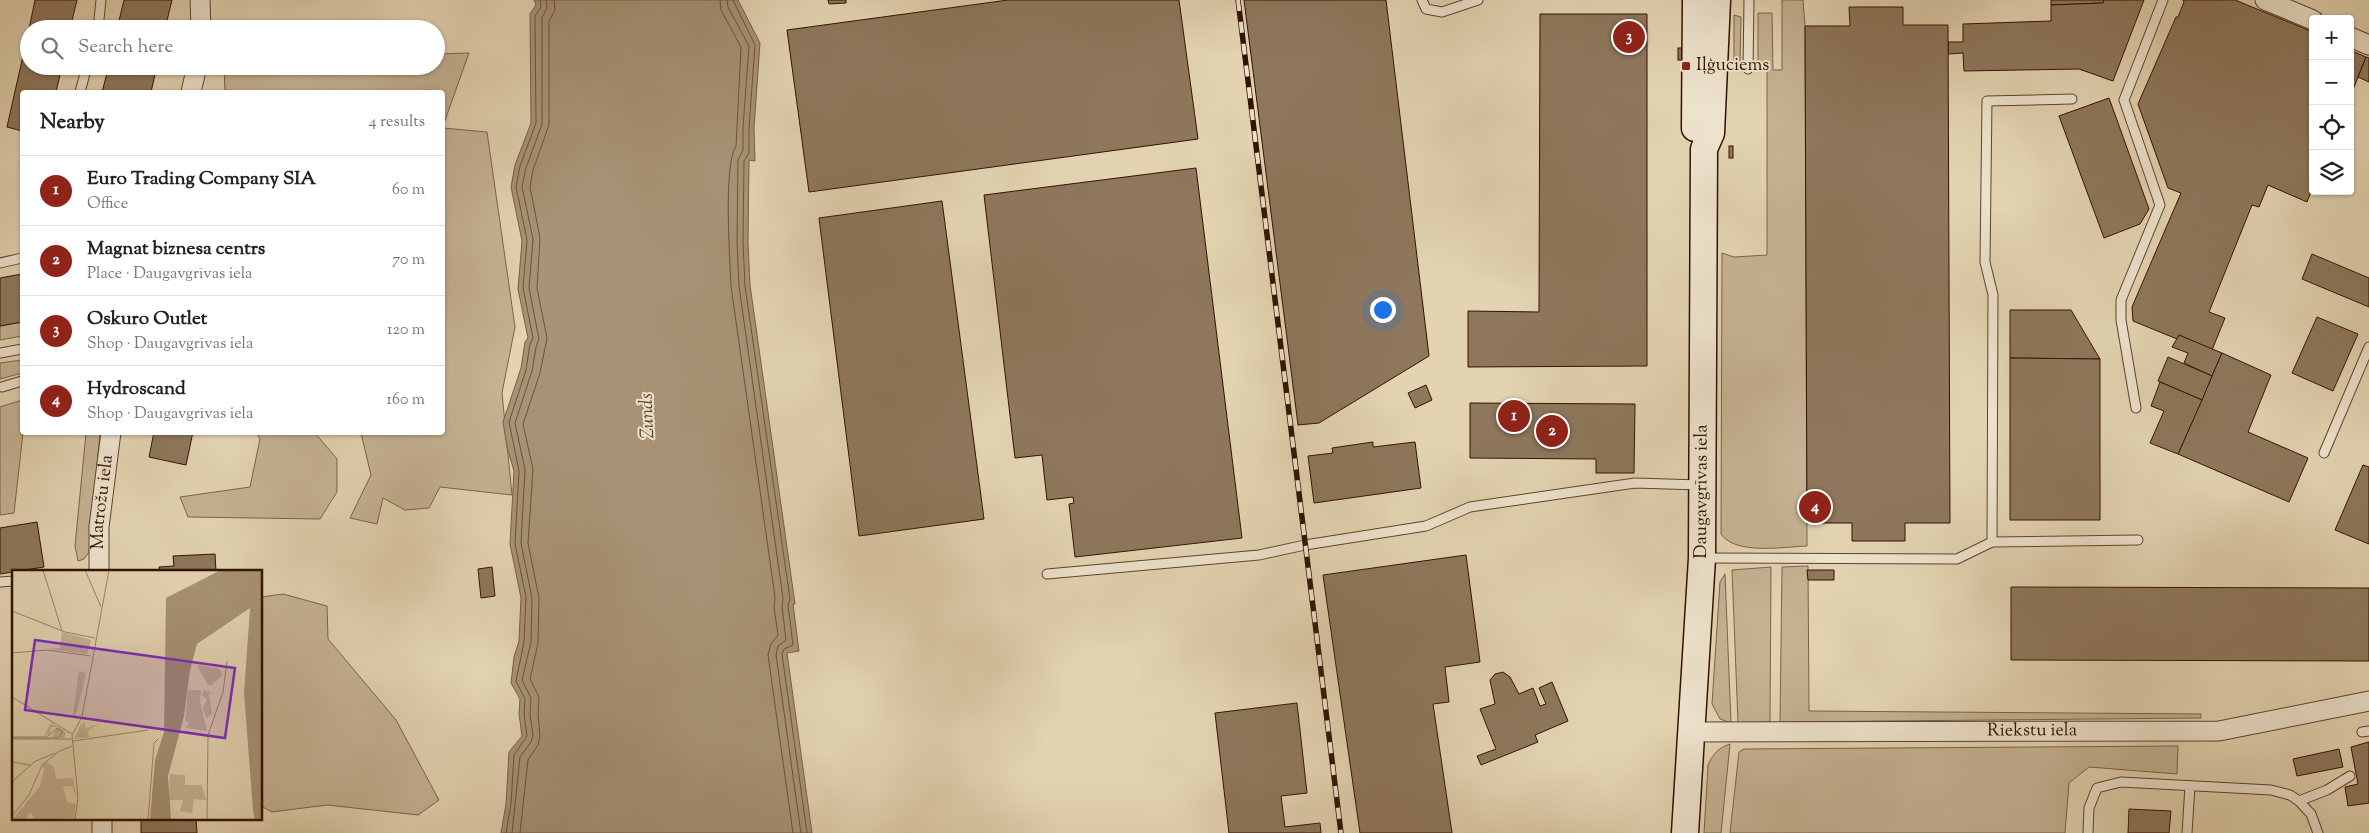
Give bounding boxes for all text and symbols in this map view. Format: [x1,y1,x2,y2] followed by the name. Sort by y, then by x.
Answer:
[2309,15,2354,195] map controls
[2309,15,2354,60] button: +
[1613,18,1645,56] pin: 3
[20,20,445,75] search box
[38,34,66,62] icon: search
[78,34,173,61] text: Search here
[1696,53,1769,79] place label: Iļģuciems
[1680,60,1692,72] marker: Iļģuciems
[2309,60,2354,105] button: −
[2309,105,2354,150] button: locate
[40,108,105,138] text: Nearby
[369,111,425,134] text: 4 results
[2309,150,2354,195] button: layers
[87,166,316,193] text: Euro Trading Company SIA
[53,179,59,202] text: 1
[392,179,425,202] text: 60 m
[87,193,128,216] text: Office
[87,236,265,263] text: Magnat biznesa centrs
[52,249,60,272] text: 2
[392,249,425,272] text: 70 m
[87,263,252,286] text: Place · Daugavgrīvas iela
[1370,297,1396,323] your location
[87,306,207,333] text: Oskuro Outlet
[53,319,59,342] text: 3
[387,319,425,342] text: 120 m
[87,333,253,356] text: Shop · Daugavgrīvas iela
[87,376,186,403] text: Hydroscand
[52,389,60,412] text: 4
[387,389,425,412] text: 160 m
[634,393,662,439] water label: Zunds
[1498,397,1530,435] pin: 1
[87,403,253,426] text: Shop · Daugavgrīvas iela
[1536,412,1568,450] pin: 2
[1689,424,1716,559] street label: Daugavgrīvas iela
[86,453,121,550] street label: Matrožu iela
[1799,488,1831,526] pin: 4
[12,570,262,820] inset map
[1987,718,2077,744] street label: Riekstu iela

